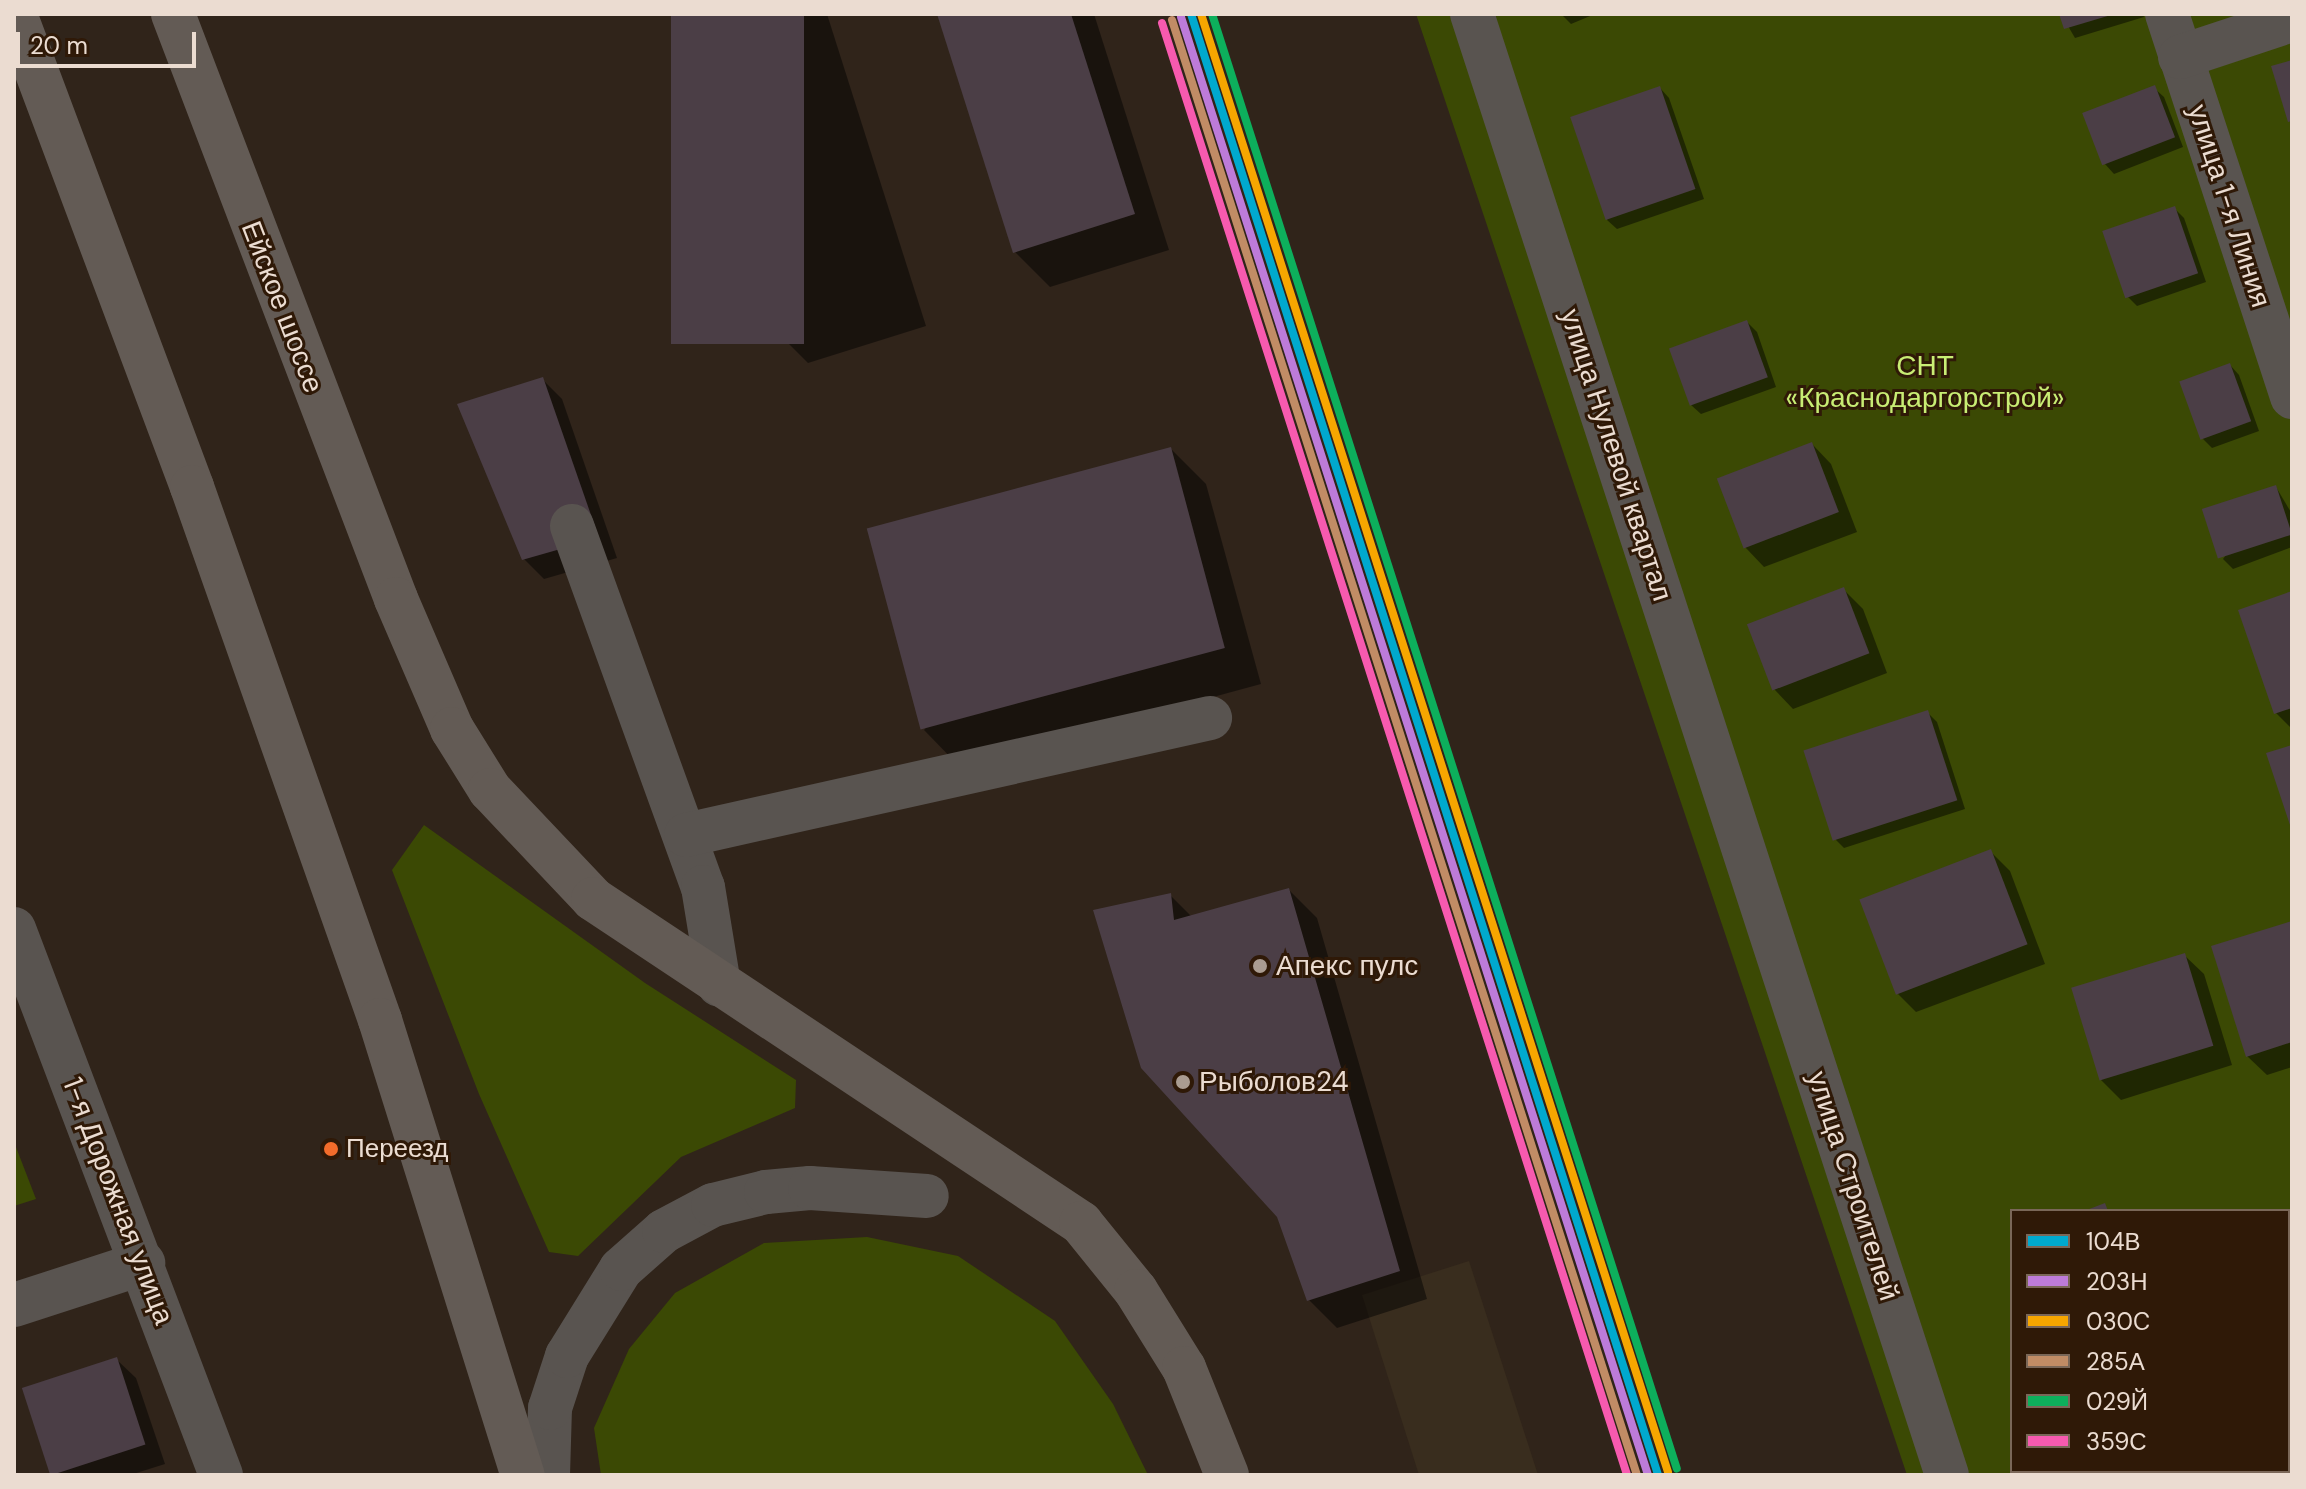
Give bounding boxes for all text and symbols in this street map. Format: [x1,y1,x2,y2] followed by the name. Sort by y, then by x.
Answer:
[20,16,200,66] scale bar
[30,30,88,61] text: 20 m
[2180,100,2278,312] street label: улица 1-я Линия
[234,216,330,398] street label: Ейское шоссе
[1553,305,1679,605] street label: улица Нулевой квартал
[1785,349,2065,415] park label: СНТ «Краснодаргорстрой»
[1276,949,1418,983] place label: Апекс пулс
[1251,957,1269,975] marker: Апекс пулс
[1199,1065,1349,1099] place label: Рыболов24
[1800,1067,1906,1305] street label: улица Строителей
[55,1073,181,1329] street label: 1-я Дорожная улица
[1174,1073,1192,1091] marker: Рыболов24
[346,1133,448,1165] place label: Переезд
[323,1141,339,1157] marker: Переезд
[2010,1209,2290,1473] legend
[2086,1226,2140,1257] text: 104В
[2086,1266,2148,1297] text: 203Н
[2086,1306,2150,1337] text: 030C
[2086,1346,2145,1377] text: 285А
[2086,1386,2148,1417] text: 029Й
[2086,1426,2147,1457] text: 359С

